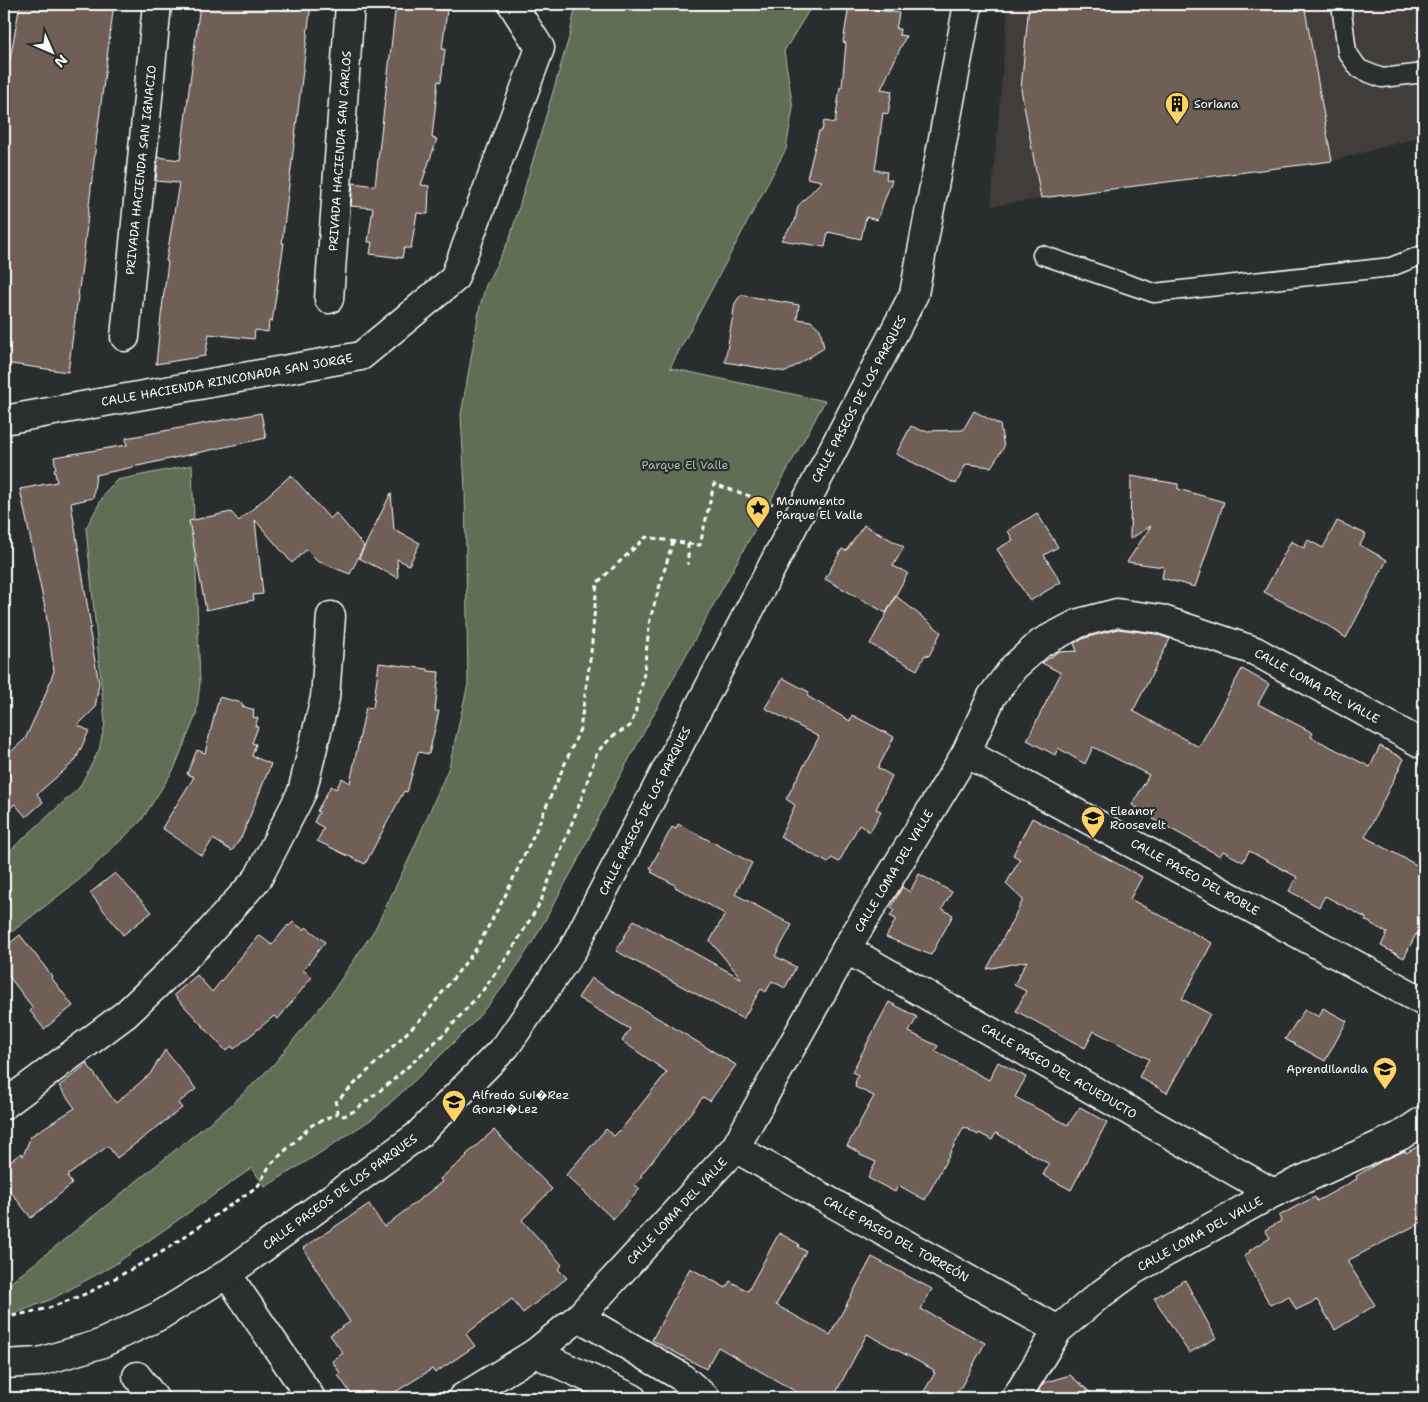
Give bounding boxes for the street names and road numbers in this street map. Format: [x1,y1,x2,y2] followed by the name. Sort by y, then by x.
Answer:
[325,50,355,252] street label: PRIVADA HACIENDA SAN CARLOS
[122,64,160,276] street label: PRIVADA HACIENDA SAN IGNACIO
[808,312,910,485] street label: CALLE PASEOS DE LOS PARQUES
[100,350,354,410] street label: CALLE HACIENDA RINCONADA SAN JORGE
[1252,645,1382,727] street label: CALLE LOMA DEL VALLE
[595,724,695,898] street label: CALLE PASEOS DE LOS PARQUES
[851,807,937,935] street label: CALLE LOMA DEL VALLE
[1128,835,1262,919] street label: CALLE PASEO DEL ROBLE
[978,1020,1140,1122] street label: CALLE PASEO DEL ACUEDUCTO
[260,1130,421,1253] street label: CALLE PASEOS DE LOS PARQUES
[623,1154,731,1268] street label: CALLE LOMA DEL VALLE
[821,1192,971,1286] street label: CALLE PASEO DEL TORREÓN
[1135,1193,1265,1275] street label: CALLE LOMA DEL VALLE

